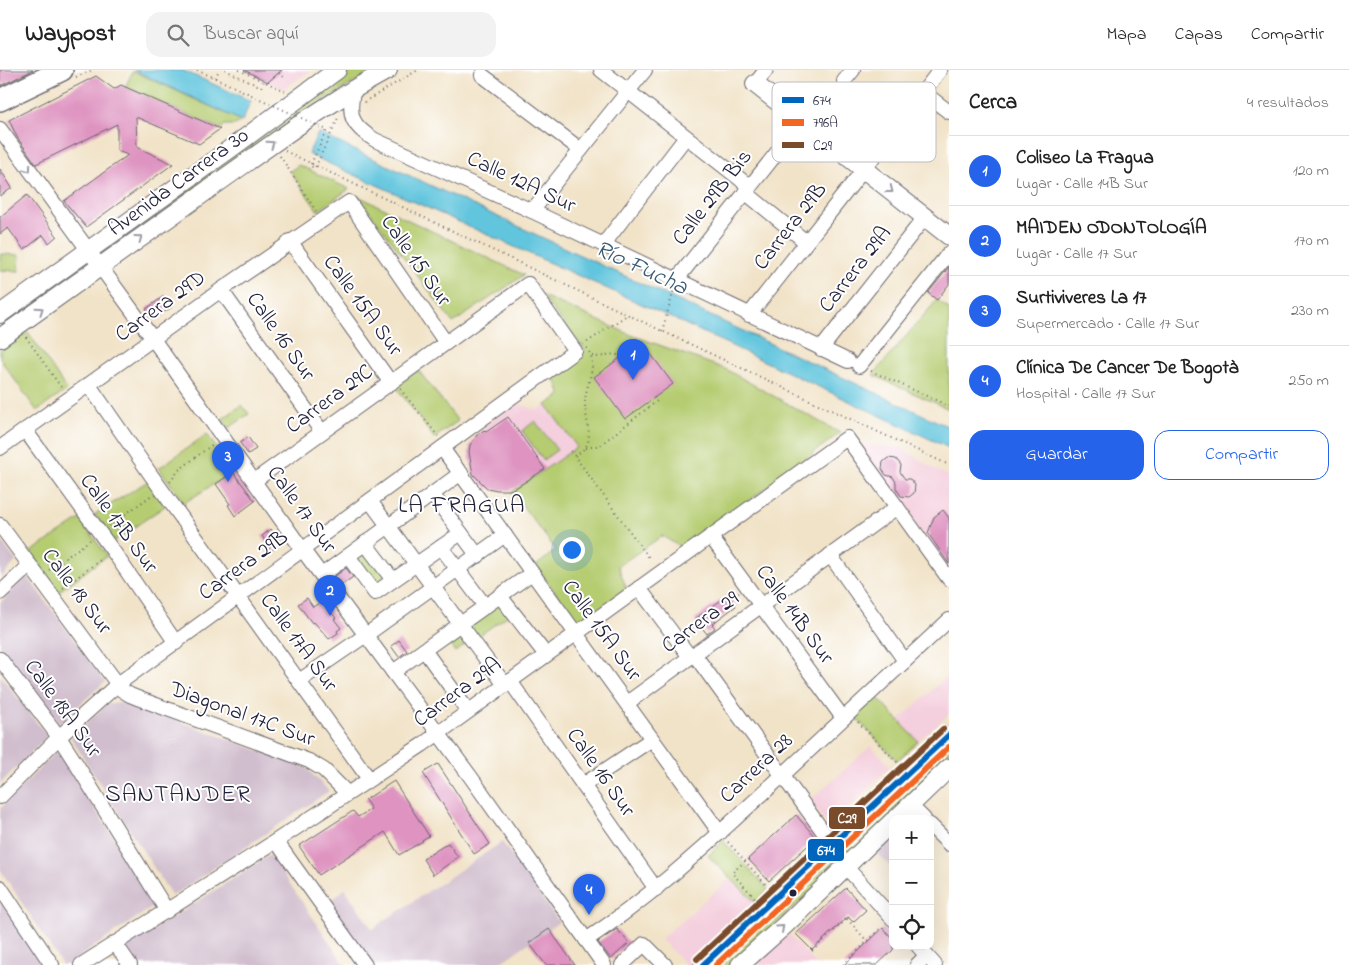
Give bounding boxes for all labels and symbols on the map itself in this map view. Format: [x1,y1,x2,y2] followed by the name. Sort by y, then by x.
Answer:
[772,82,936,162] legend
[813,91,831,112] text: 674
[813,113,838,134] text: 796A
[102,121,256,245] street label: Avenida Carrera 30
[813,136,833,157] text: C29
[266,141,275,150] one-way arrow
[665,143,761,253] street label: Calle 29B Bis
[461,144,581,222] street label: Calle 12A Sur
[22,163,31,172] one-way arrow
[746,176,836,278] street label: Carrera 29B
[884,184,893,192] one-way arrow
[372,209,458,313] street label: Calle 15 Sur
[812,220,900,320] street label: Carrera 29A
[589,232,694,306] water label: Río Fucha
[133,236,142,244] one-way arrow
[314,249,410,364] street label: Calle 15A Sur
[109,263,213,351] street label: Carrera 29D
[238,286,323,388] street label: Calle 16 Sur
[34,307,44,316] one-way arrow
[617,339,649,380] pin: 1
[280,357,380,443] street label: Carrera 29C
[212,441,244,482] pin: 3
[258,459,344,561] street label: Calle 17 Sur
[71,467,165,581] street label: Calle 17B Sur
[398,489,526,524] district label: LA FRAGUA
[193,522,296,610] street label: Carrera 29B
[559,537,585,563] your location
[33,542,119,642] street label: Calle 18 Sur
[747,558,841,672] street label: Calle 14B Sur
[553,574,649,689] street label: Calle 15A Sur
[314,575,346,616] pin: 2
[656,584,747,662] street label: Carrera 29
[251,587,345,699] street label: Calle 17A Sur
[407,650,509,736] street label: Carrera 29A
[15,653,109,765] street label: Calle 18A Sur
[164,674,319,757] street label: Diagonal 17C Sur
[558,722,643,824] street label: Calle 16 Sur
[713,726,801,812] street label: Carrera 28
[105,778,251,813] district label: SANTANDER
[828,806,866,830] line badge: C29
[838,809,857,830] text: C29
[807,838,845,862] line badge: 674
[816,841,835,862] text: 674
[573,874,605,915] pin: 4
[788,888,798,898] unlabelled marker
[775,925,784,934] one-way arrow

